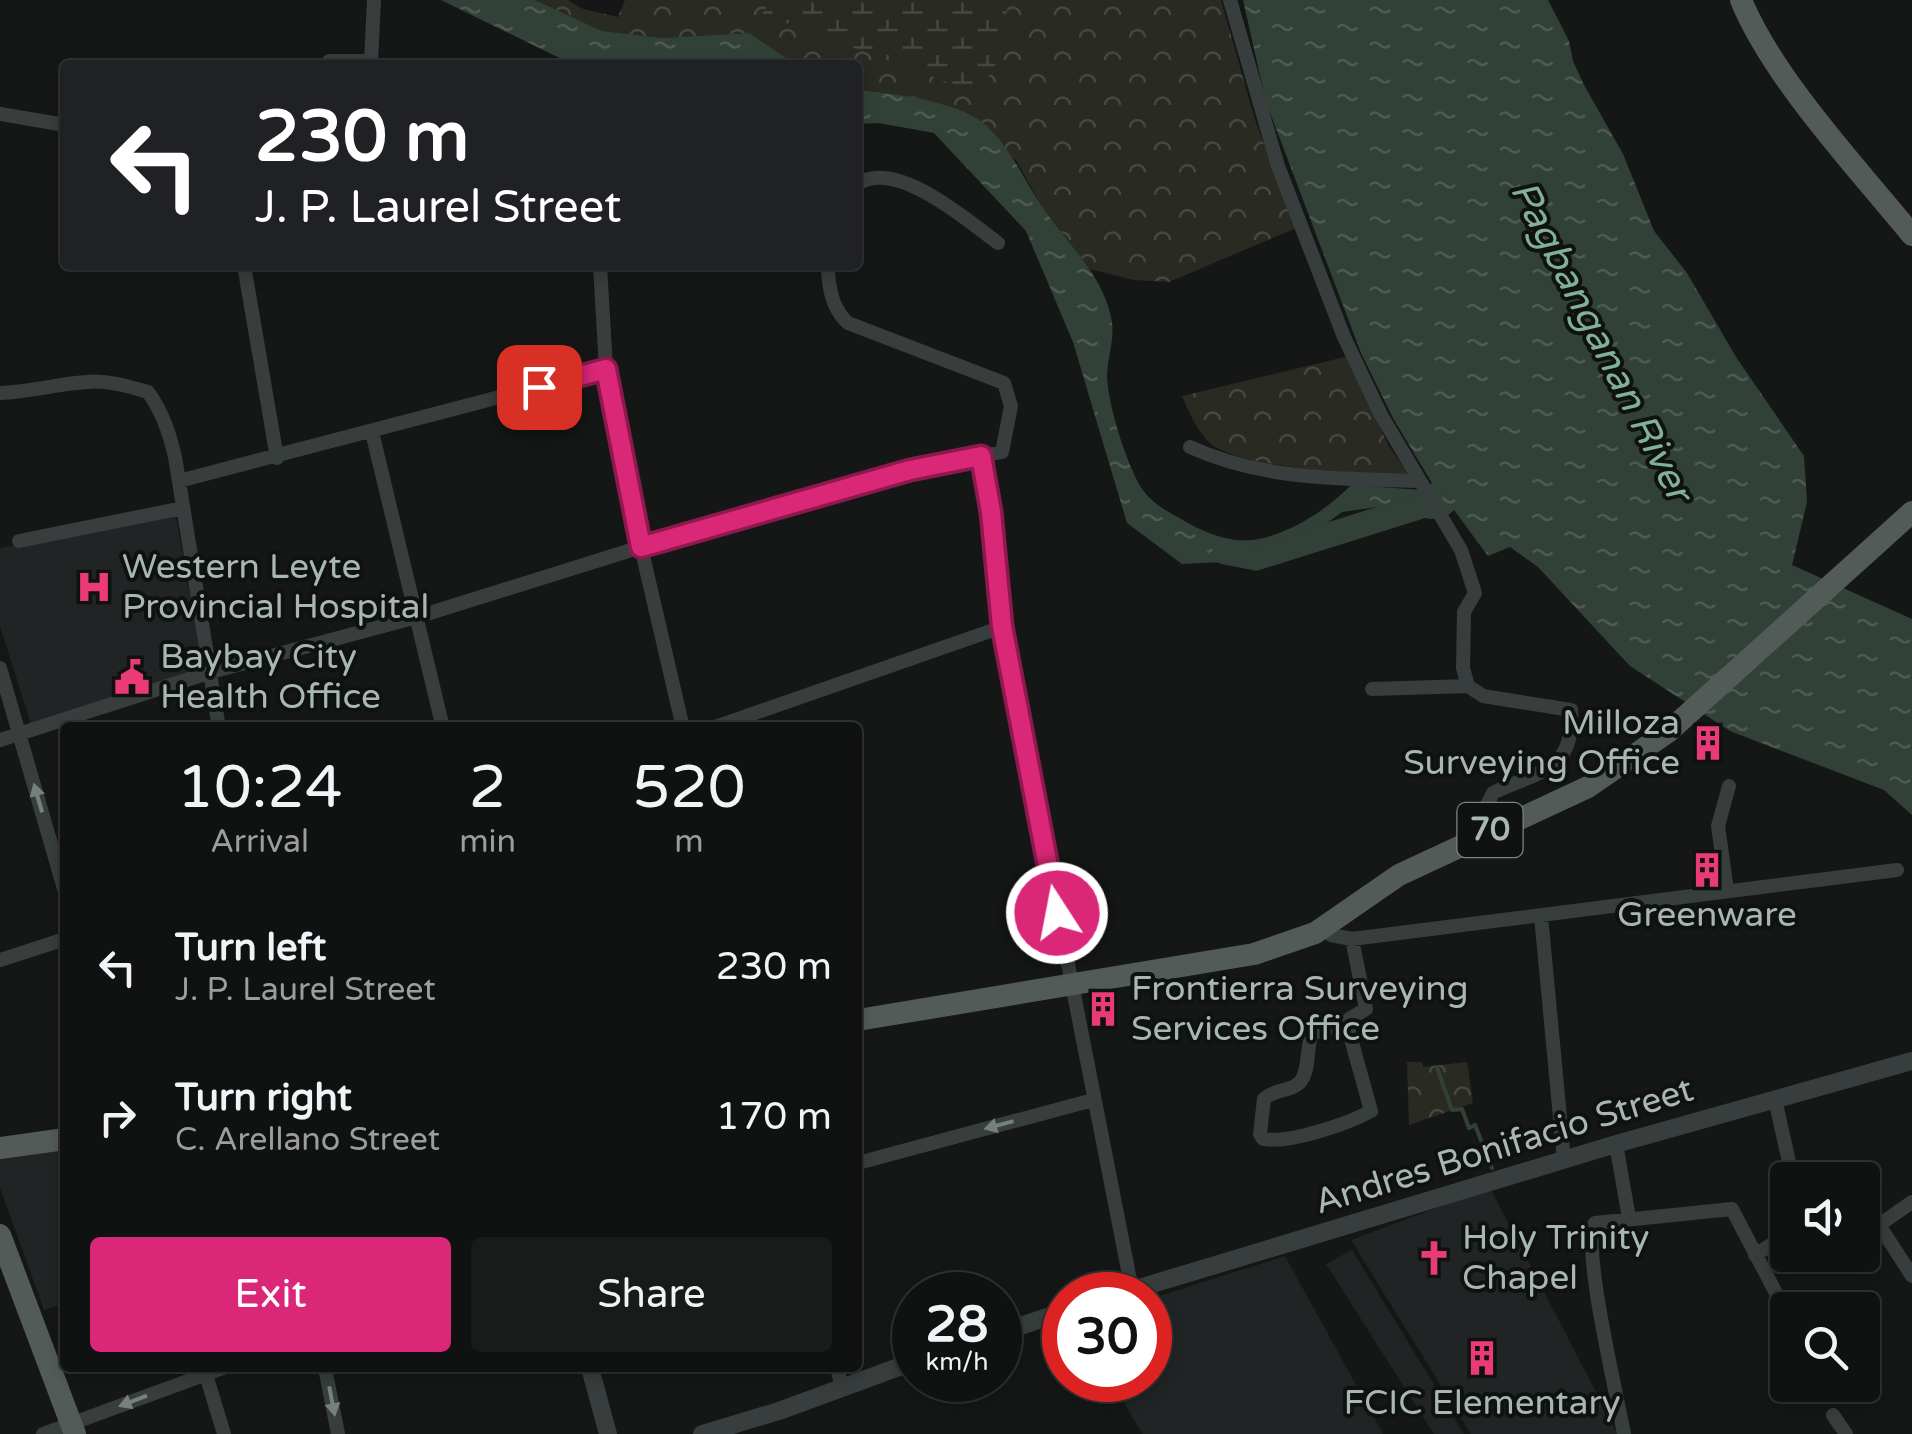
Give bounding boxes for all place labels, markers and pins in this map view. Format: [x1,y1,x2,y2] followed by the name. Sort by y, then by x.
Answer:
[497,345,582,430] pin
[122,546,429,628] place label: Western Leyte Provincial Hospital
[75,568,113,606] hospital icon: Western Leyte Provincial Hospital
[160,636,381,718] place label: Baybay City Health Office
[113,658,151,696] public building icon: Baybay City Health Office
[1403,702,1680,784] place label: Milloza Surveying Office
[1689,724,1727,762] building icon: Milloza Surveying Office
[1688,851,1726,889] building icon: Greenware
[1617,894,1797,936] place label: Greenware
[1131,968,1469,1050] place label: Frontierra Surveying Services Office
[1084,990,1122,1028] building icon: Frontierra Surveying Services Office
[1462,1217,1649,1299] place label: Holy Trinity Chapel
[1415,1239,1453,1277] church icon: Holy Trinity Chapel
[1463,1339,1501,1377] building icon: FCIC Elementary
[1343,1382,1621,1424] place label: FCIC Elementary

